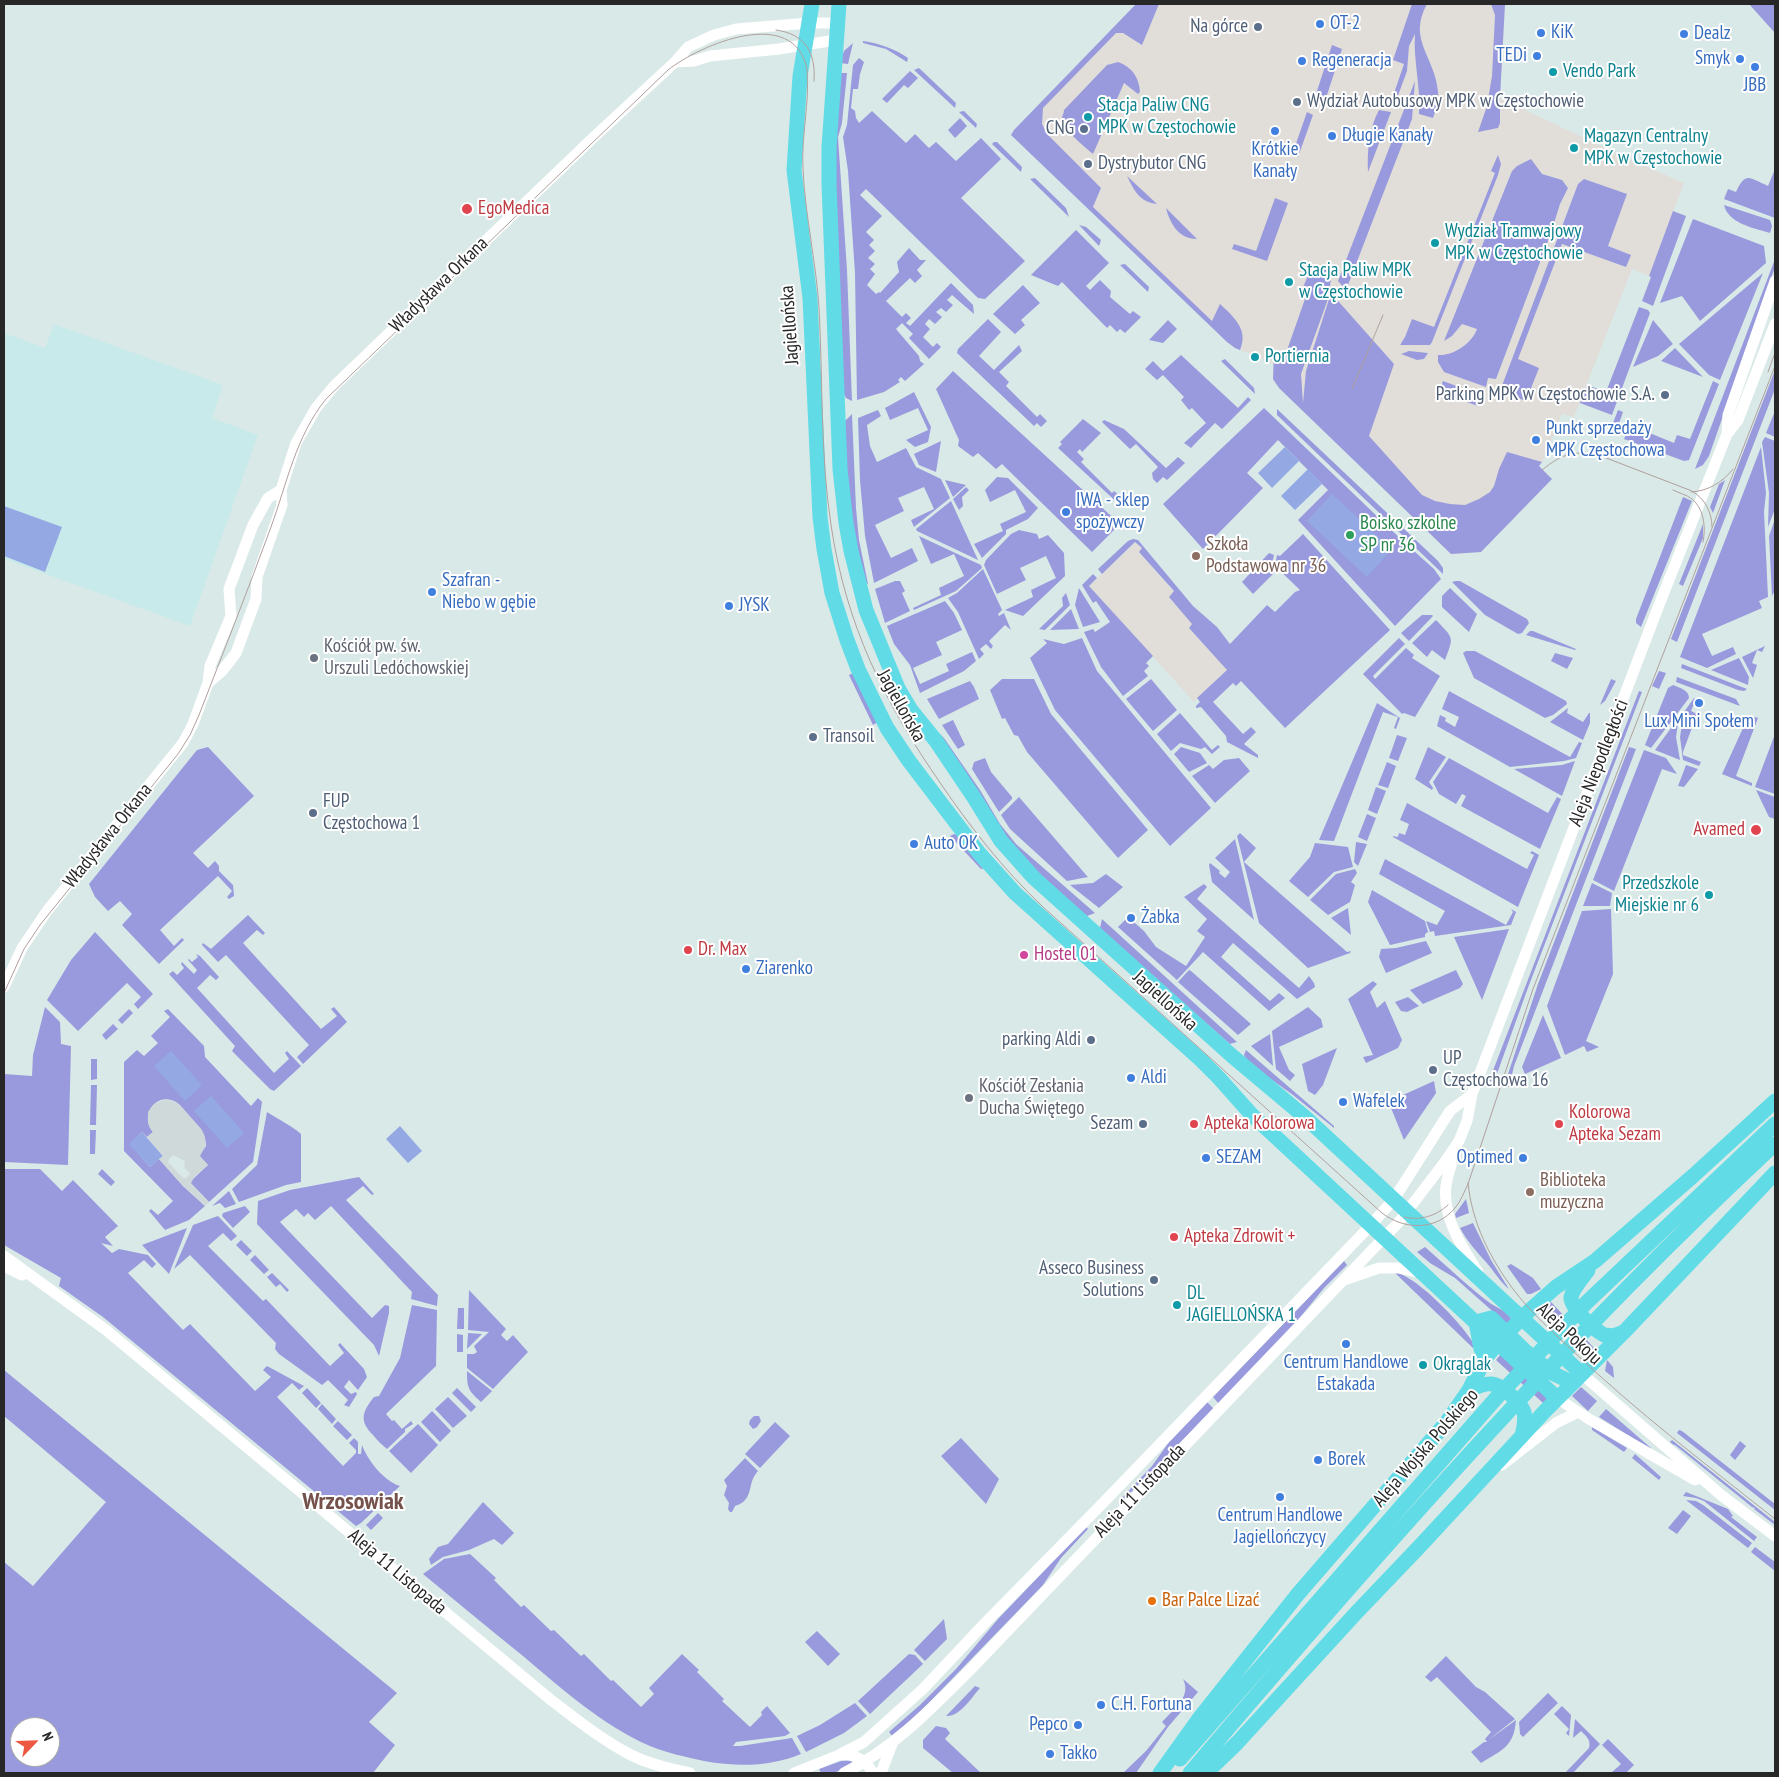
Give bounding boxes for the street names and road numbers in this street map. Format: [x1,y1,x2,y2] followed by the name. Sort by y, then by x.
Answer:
[385,232,493,338] street label: Władysława Orkana
[776,285,804,365] street label: Jagiellońska
[872,666,930,746] street label: Jagiellońska
[1564,696,1634,830] street label: Aleja Niepodległości
[59,779,157,893] street label: Władysława Orkana
[1128,966,1202,1036] street label: Jagiellońska
[1532,1298,1606,1370] street label: Aleja Pokoju
[1368,1384,1484,1512] street label: Aleja Wojska Polskiego
[1090,1439,1190,1543] street label: Aleja 11 Listopada
[343,1524,451,1620] street label: Aleja 11 Listopada

